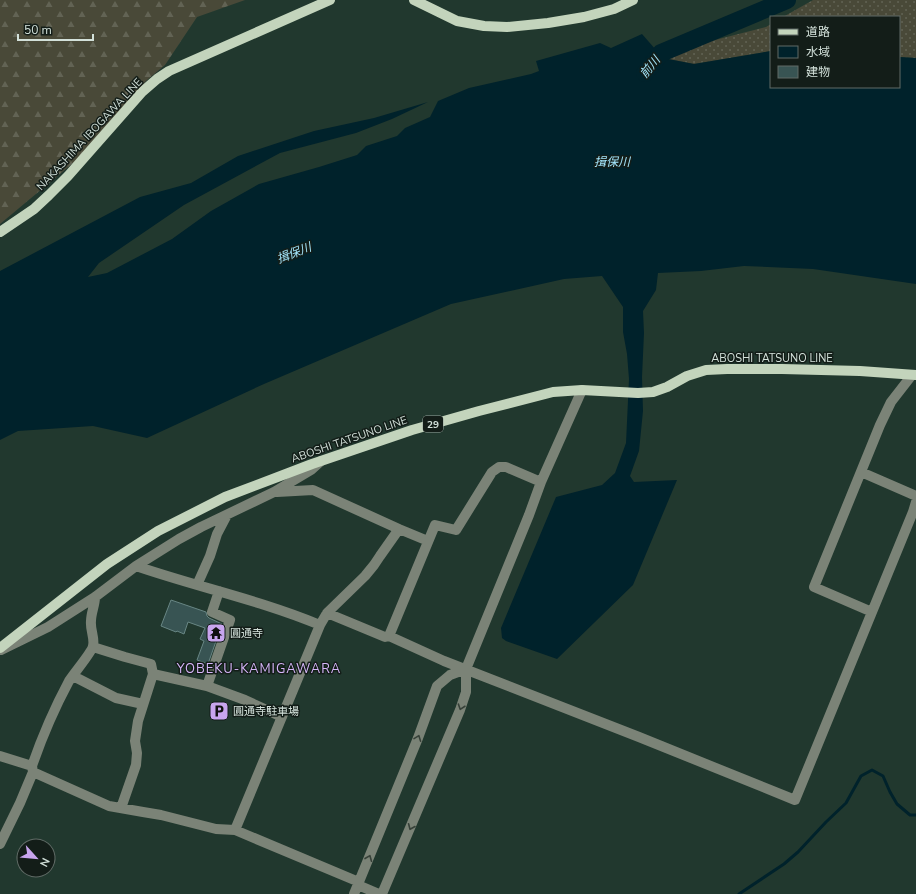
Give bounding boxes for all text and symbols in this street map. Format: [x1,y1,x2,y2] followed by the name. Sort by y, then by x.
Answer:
[18,16,93,42] scale bar
[770,16,900,88] legend
[24,22,52,38] text: 50 m
[806,24,830,40] text: 道路
[806,44,830,60] text: 水域
[636,51,665,81] water label: 前川
[806,64,830,80] text: 建物
[33,75,146,194] street label: NAKASHIMA IBOGAWA LINE
[594,154,632,170] water label: 揖保川
[274,238,316,267] water label: 揖保川
[711,351,833,366] street label: ABOSHI TATSUNO LINE
[289,413,409,466] street label: ABOSHI TATSUNO LINE
[423,416,443,432] road number: 29
[205,622,227,644] temple icon: 圓通寺
[230,626,263,641] place label: 圓通寺
[176,660,341,678] district label: YOBEKU-KAMIGAWARA
[208,700,230,722] parking icon: 圓通寺駐車場
[233,704,299,719] place label: 圓通寺駐車場
[457,704,466,711] one-way arrow
[413,734,421,742] one-way arrow
[408,823,416,831] one-way arrow
[16,838,56,878] north arrow
[36,855,53,869] text: N
[364,855,372,863] one-way arrow

